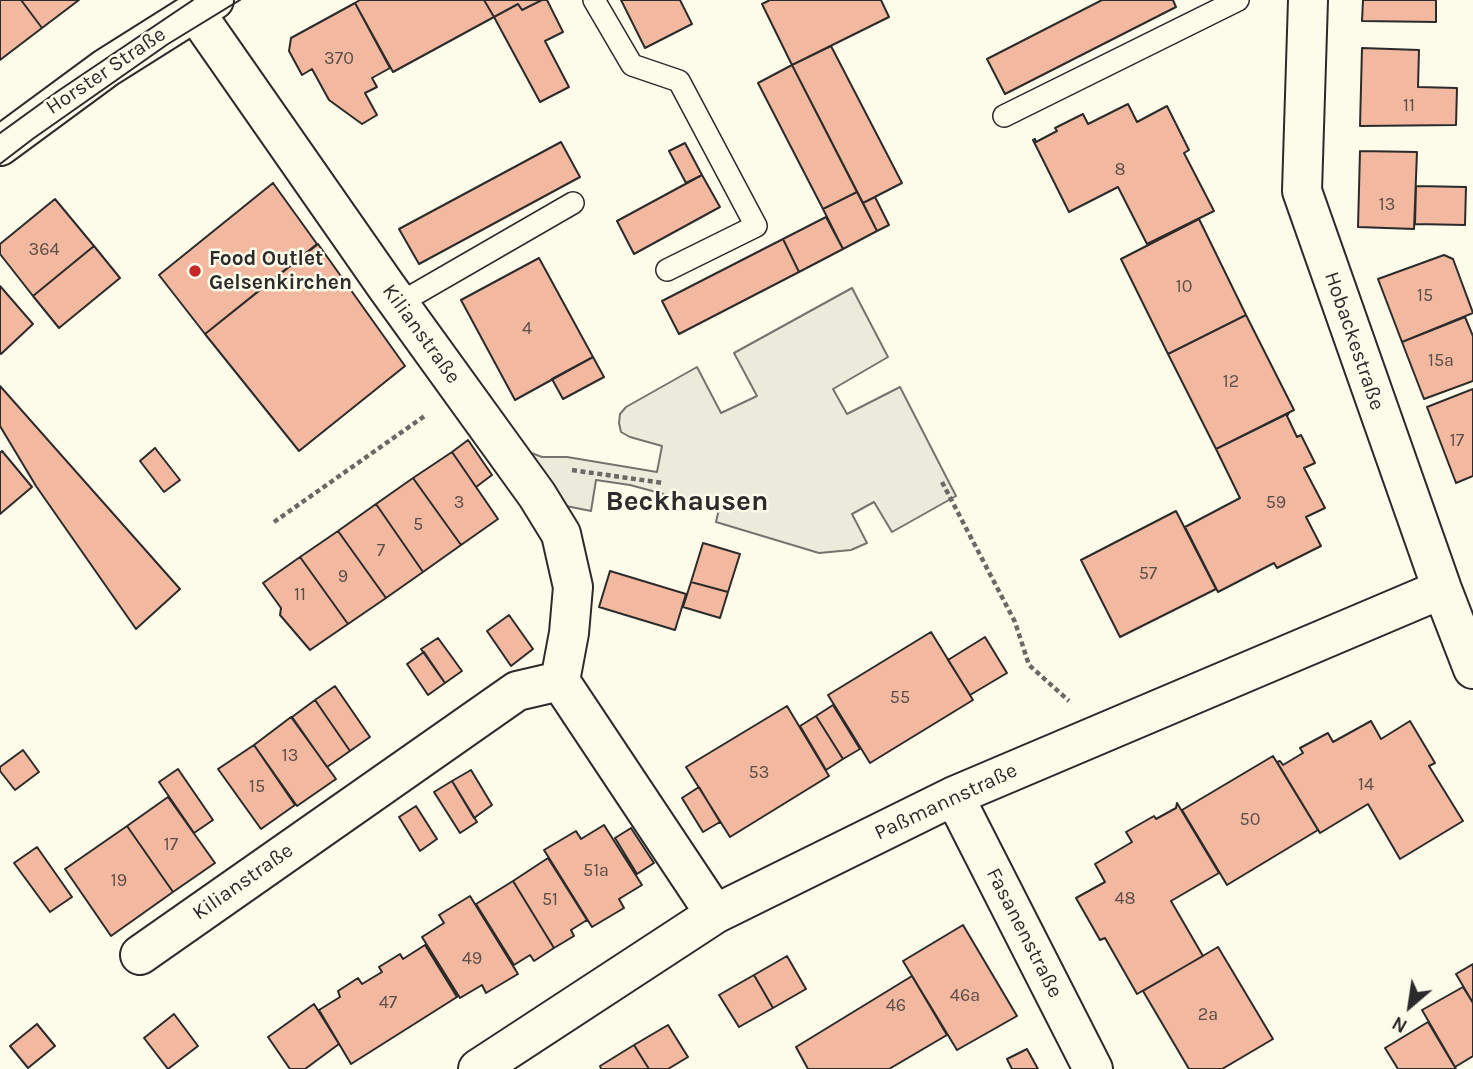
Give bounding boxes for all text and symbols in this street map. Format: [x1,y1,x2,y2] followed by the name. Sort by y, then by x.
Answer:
[41,22,171,120] street label: Horster Straße
[324,48,354,70] house number: 370
[1403,95,1415,117] house number: 11
[1114,159,1126,181] house number: 8
[1379,194,1395,216] house number: 13
[29,239,59,261] house number: 364
[209,246,352,296] place label: Food Outlet Gelsenkirchen
[187,263,203,279] marker: Food Outlet Gelsenkirchen
[1319,268,1389,414] street label: Hobackestraße
[1176,276,1192,298] house number: 10
[376,279,466,389] street label: Kilianstraße
[1417,285,1433,307] house number: 15
[522,318,532,340] house number: 4
[1428,350,1454,372] house number: 15a
[1223,371,1239,393] house number: 12
[1450,430,1464,452] house number: 17
[606,485,768,519] district label: Beckhausen
[454,492,464,514] house number: 3
[1266,492,1286,514] house number: 59
[413,514,423,536] house number: 5
[377,540,385,562] house number: 7
[1139,563,1157,585] house number: 57
[338,566,348,588] house number: 9
[294,584,306,606] house number: 11
[890,687,910,709] house number: 55
[282,745,298,767] house number: 13
[871,758,1021,846] street label: Paßmannstraße
[749,762,769,784] house number: 53
[1358,774,1374,796] house number: 14
[249,776,265,798] house number: 15
[1240,809,1260,831] house number: 50
[164,834,178,856] house number: 17
[188,838,298,926] street label: Kilianstraße
[583,860,609,882] house number: 51a
[980,864,1068,1002] street label: Fasanenstraße
[111,870,127,892] house number: 19
[1114,888,1136,910] house number: 48
[542,889,558,911] house number: 51
[462,948,482,970] house number: 49
[1375,971,1445,1041] north arrow
[950,985,980,1007] house number: 46a
[379,992,397,1014] house number: 47
[886,995,906,1017] house number: 46
[1198,1004,1218,1026] house number: 2a
[1389,1011,1411,1037] text: N

